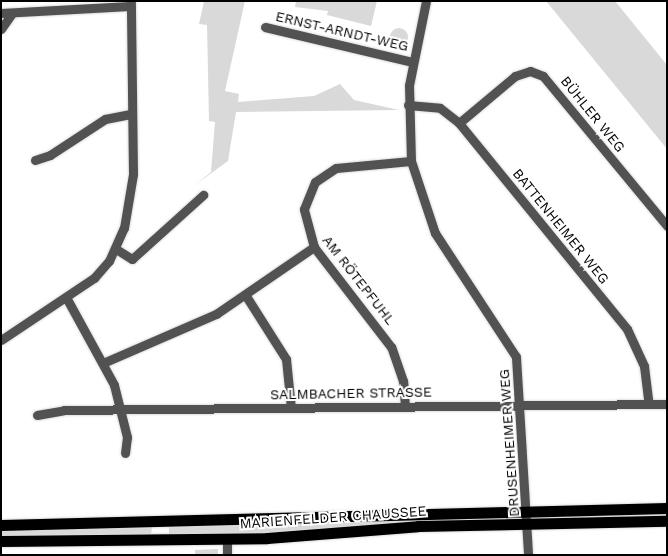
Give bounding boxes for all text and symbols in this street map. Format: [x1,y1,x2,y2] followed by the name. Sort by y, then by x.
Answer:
[274,8,410,54] street label: ERNST-ARNDT-WEG
[557,73,629,155] street label: BÜHLER WEG
[509,165,613,287] street label: BATTENHEIMER WEG
[319,232,399,328] street label: AM RÖTEPFUHL
[495,369,523,517] street label: DRUSENHEIMER WEG
[270,383,432,403] street label: SALMBACHER STRASSE
[239,502,427,532] street label: MARIENFELDER CHAUSSEE

